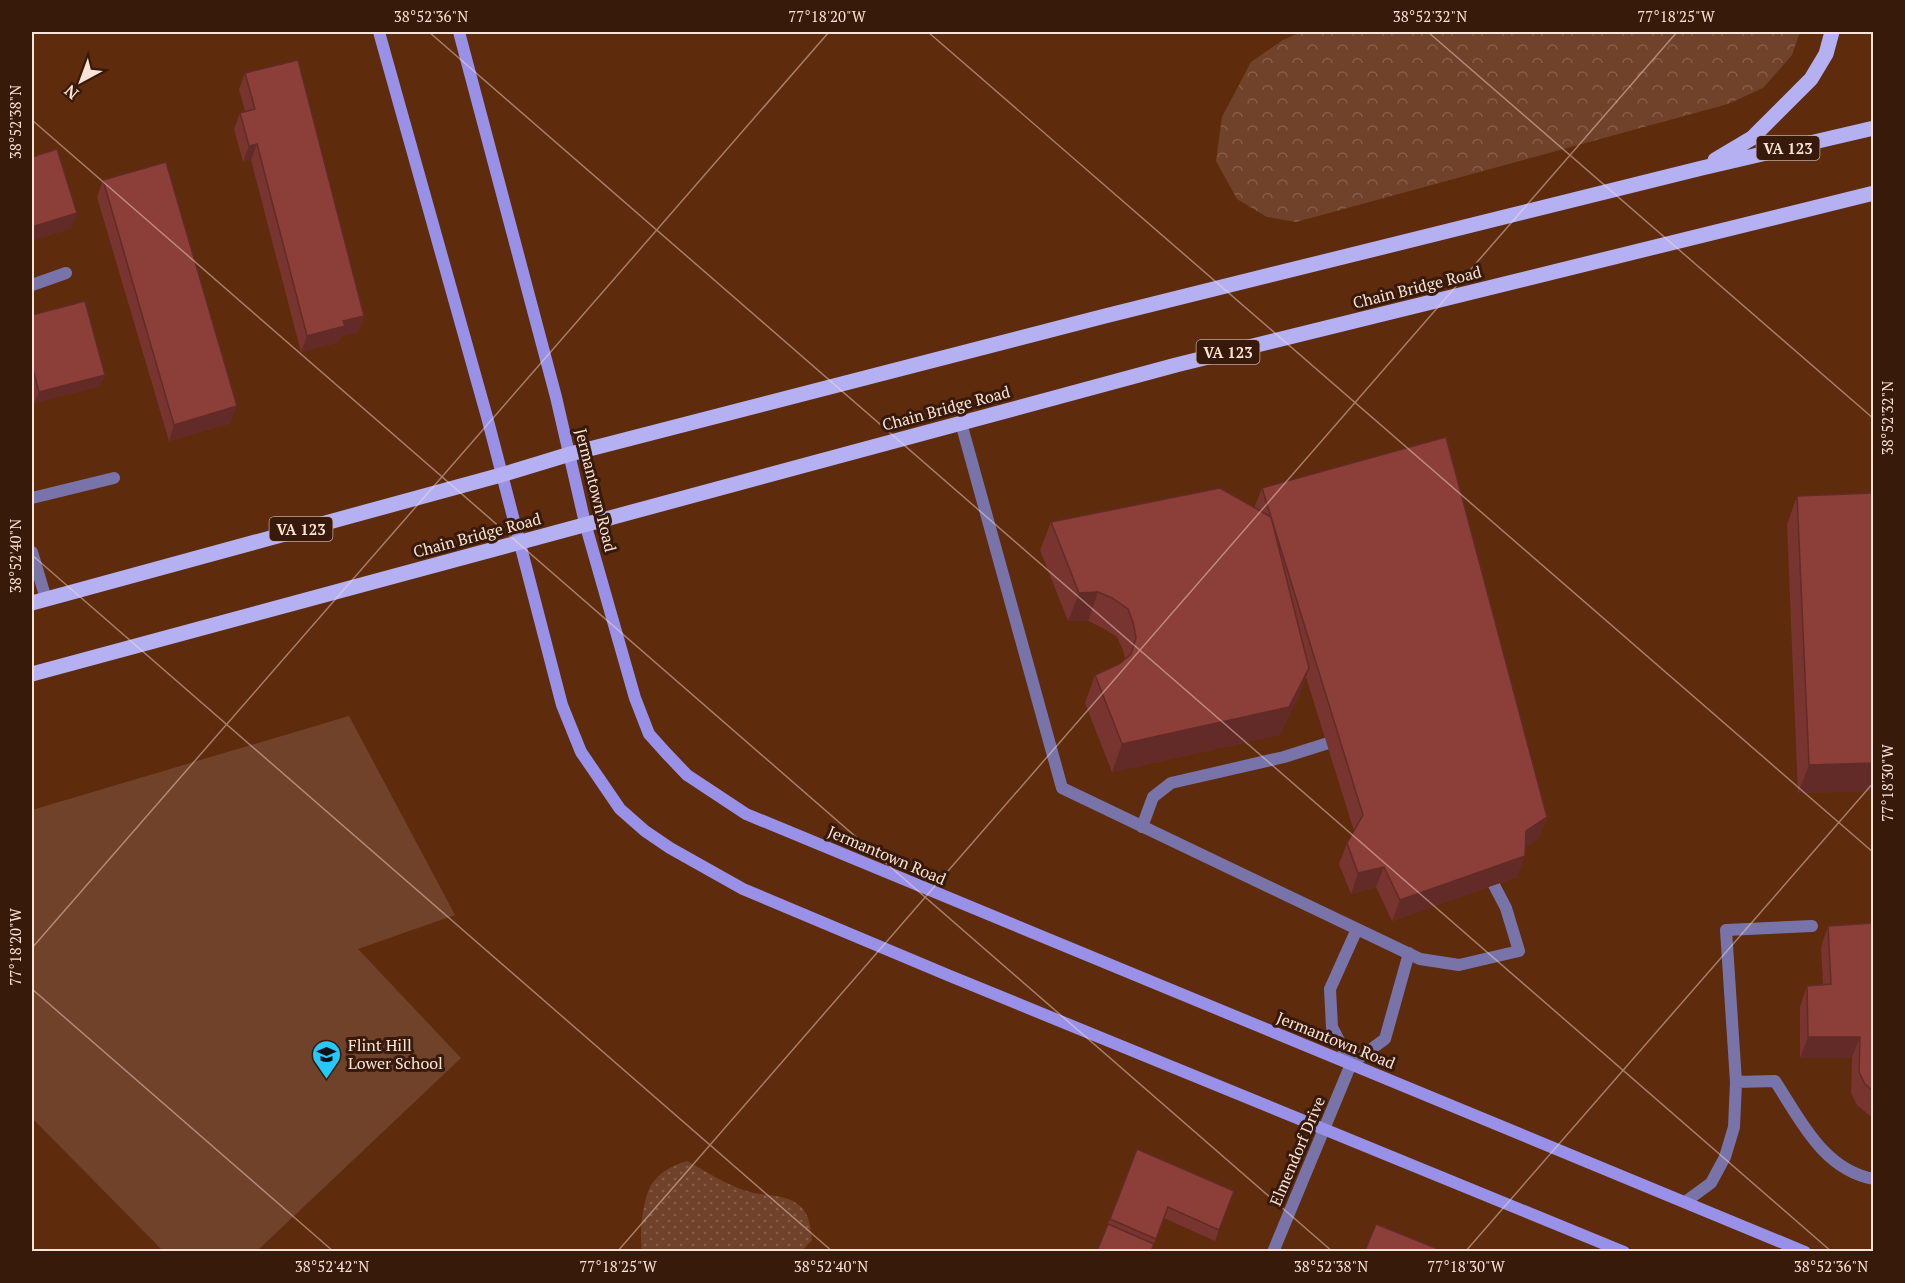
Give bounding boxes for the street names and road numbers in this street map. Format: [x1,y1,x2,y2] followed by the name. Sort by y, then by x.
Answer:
[1756,136,1820,160] road number: VA 123
[1350,260,1484,314] street label: Chain Bridge Road
[1196,340,1260,364] road number: VA 123
[880,380,1013,436] street label: Chain Bridge Road
[570,426,622,554] street label: Jermantown Road
[411,507,544,563] street label: Chain Bridge Road
[270,517,332,541] road number: VA 123
[825,820,950,890] street label: Jermantown Road
[1273,1006,1399,1074] street label: Jermantown Road
[1264,1093,1330,1209] street label: Elmendorf Drive

